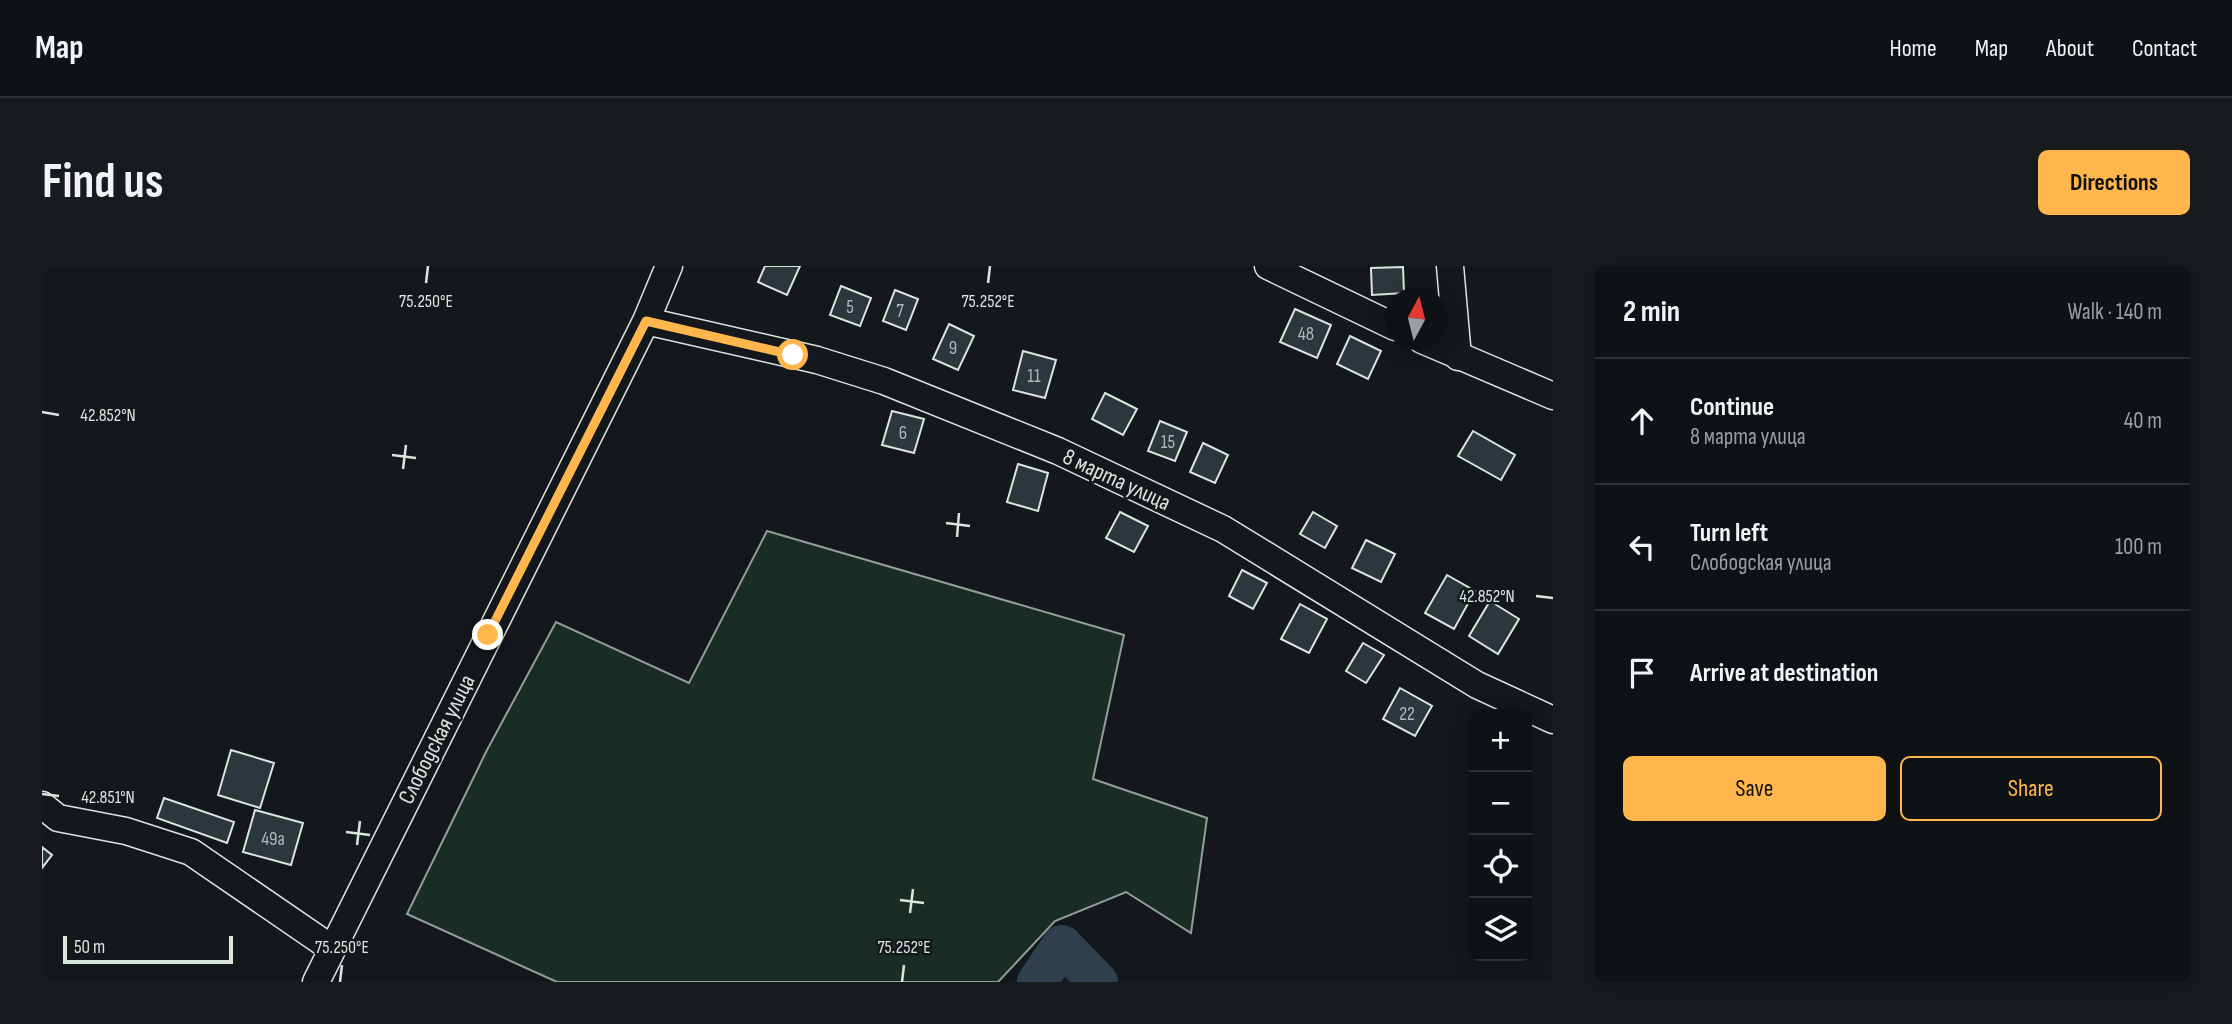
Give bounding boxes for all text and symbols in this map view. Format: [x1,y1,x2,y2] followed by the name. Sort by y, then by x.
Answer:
[35,28,84,68] text: Map
[1889,34,1937,63] text: Home
[1975,34,2008,63] text: Map
[2046,34,2094,63] text: About
[2132,34,2197,63] text: Contact
[2038,150,2190,215] button: Directions
[42,153,164,212] text: Find us
[1385,287,1448,350] north arrow
[399,291,453,312] text: 75.250°E
[961,291,1015,312] text: 75.252°E
[1623,294,1680,330] text: 2 min
[846,296,854,319] house number: 5
[2067,298,2162,326] text: Walk · 140 m
[896,300,904,323] house number: 7
[1298,323,1314,346] house number: 48
[949,337,957,360] house number: 9
[777,339,808,370] route start
[1027,365,1041,388] house number: 11
[1690,392,1774,423] text: Continue
[1623,402,1661,440] icon: ahead
[80,405,136,426] text: 42.852°N
[2124,407,2162,435] text: 40 m
[899,422,907,445] house number: 6
[1690,423,1805,451] text: 8 марта улица
[1161,431,1175,454] house number: 15
[1058,443,1175,517] street label: 8 марта улица
[1690,518,1768,549] text: Turn left
[1623,528,1661,566] icon: left
[2115,533,2162,561] text: 100 m
[1690,549,1832,577] text: Слободская улица
[1459,586,1515,607] text: 42.852°N
[472,619,503,650] route end
[1623,654,1661,692] icon: arrive
[1690,658,1878,689] text: Arrive at destination
[392,670,482,809] street label: Слободская улица
[1399,703,1415,726] house number: 22
[1469,709,1532,961] map controls
[1469,709,1532,772] button: +
[1623,756,1886,821] button: Save
[1900,756,2162,821] button: Share
[1469,772,1532,835] button: −
[81,787,135,808] text: 42.851°N
[261,828,285,851] house number: 49a
[1469,835,1532,898] button: locate
[1469,898,1532,961] button: layers
[63,933,233,965] scale bar
[74,936,105,959] text: 50 m
[315,937,369,958] text: 75.250°E
[877,937,931,958] text: 75.252°E

